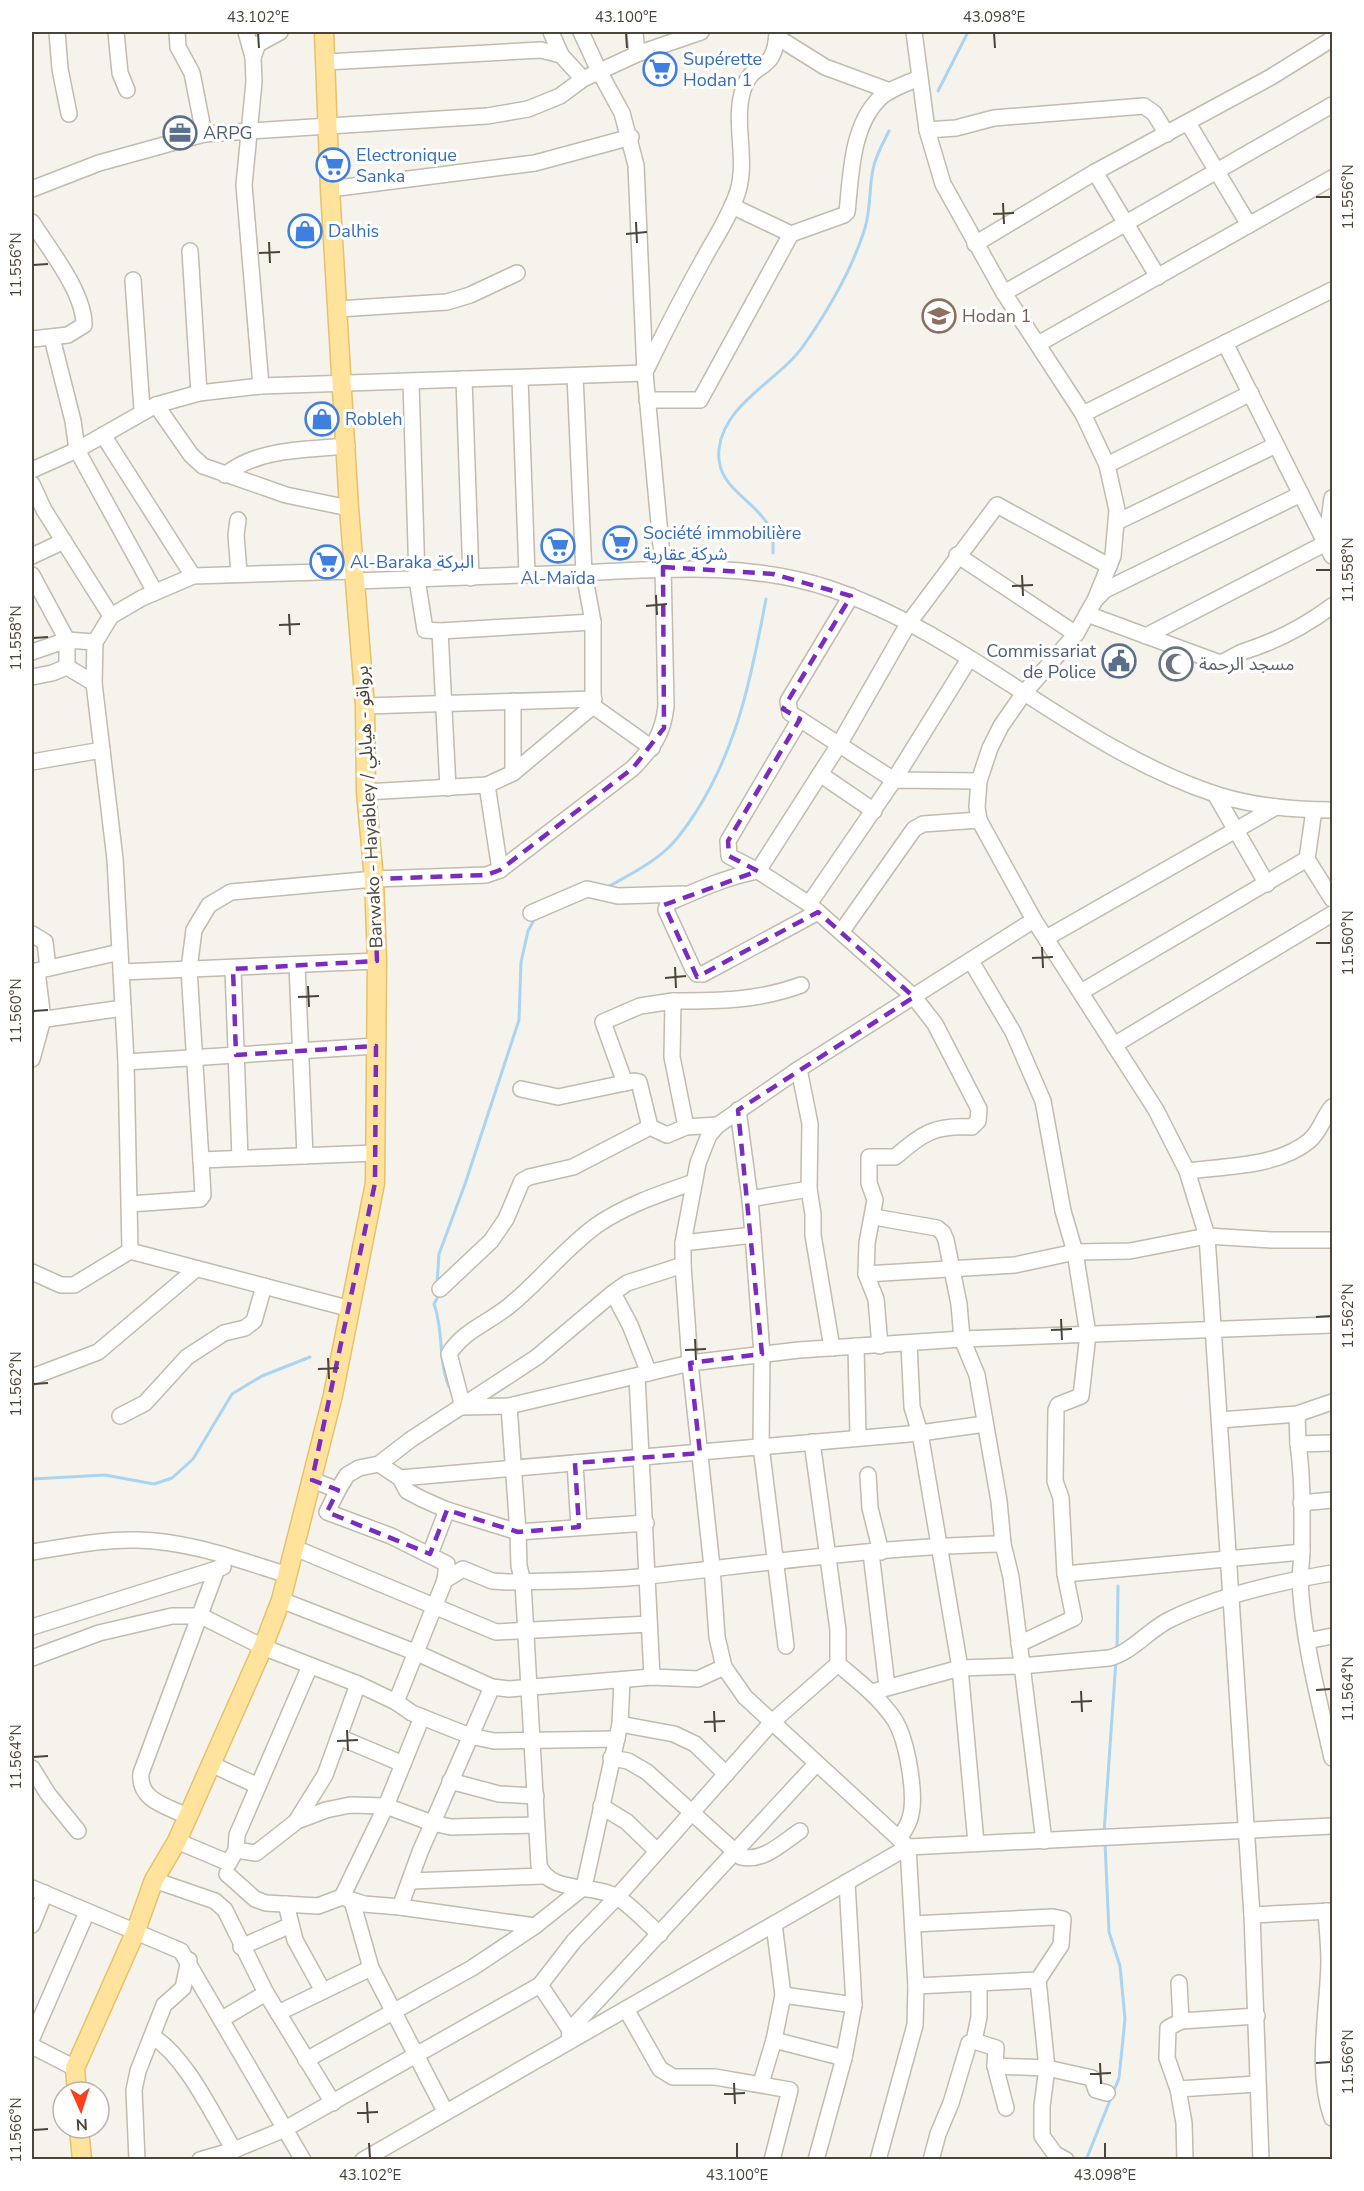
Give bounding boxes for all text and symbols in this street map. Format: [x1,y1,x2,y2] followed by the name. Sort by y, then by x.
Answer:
[227,7,289,27] text: 43.102°E
[595,7,657,27] text: 43.100°E
[963,7,1025,27] text: 43.098°E
[683,47,762,92] place label: Supérette Hodan 1
[642,51,678,87] supermarket icon: Supérette Hodan 1
[162,115,198,151] office icon: ARPG
[203,121,253,145] place label: ARPG
[356,143,457,188] place label: Electronique Sanka
[315,147,351,183] supermarket icon: Electronique Sanka
[1338,164,1358,230] text: 11.556°N
[287,213,323,249] shop icon: Dalhis
[328,219,379,243] place label: Dalhis
[6,232,26,298] text: 11.556°N
[921,298,957,334] school or university icon: Hodan 1
[962,304,1031,328] place label: Hodan 1
[304,401,340,437] shop icon: Robleh
[345,407,402,431] place label: Robleh
[643,521,801,566] place label: Société immobilière شركة عقارية
[602,525,638,561] supermarket icon: Société immobilière شركة عقارية
[540,528,576,564] supermarket icon: Al-Maïda
[1338,537,1358,603] text: 11.558°N
[309,544,345,580] supermarket icon: Al-Baraka البركة
[350,550,474,574] place label: Al-Baraka البركة
[520,566,596,590] place label: Al-Maïda
[6,605,26,671] text: 11.558°N
[986,639,1097,684] place label: Commissariat de Police
[1101,643,1137,679] public building icon: Commissariat de Police
[1158,646,1194,682] mosque icon: مسجد الرحمة
[1199,652,1295,676] place label: مسجد الرحمة
[350,665,390,949] street label: Barwako - Hayabley / برواقو - هيابلي
[1338,910,1358,976] text: 11.560°N
[6,978,26,1044] text: 11.560°N
[1338,1283,1358,1349] text: 11.562°N
[6,1351,26,1417] text: 11.562°N
[1338,1656,1358,1722] text: 11.564°N
[6,1724,26,1790] text: 11.564°N
[1338,2029,1358,2095] text: 11.566°N
[51,2080,111,2140] north arrow
[6,2097,26,2163] text: 11.566°N
[75,2113,88,2135] text: N
[339,2165,401,2185] text: 43.102°E
[706,2165,768,2185] text: 43.100°E
[1074,2165,1136,2185] text: 43.098°E

